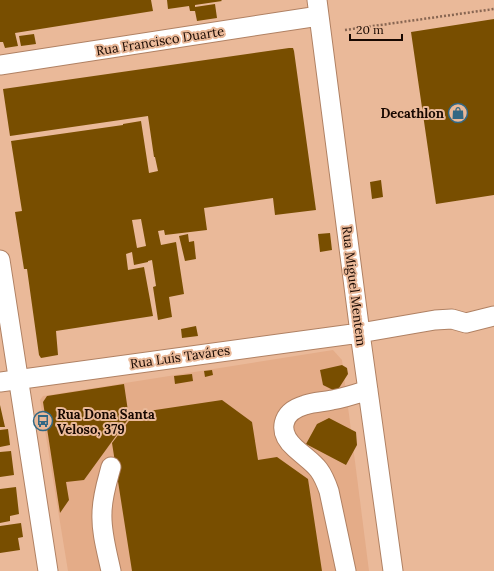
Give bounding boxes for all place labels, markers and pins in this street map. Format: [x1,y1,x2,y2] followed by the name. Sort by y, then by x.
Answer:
[447,102,469,124] shop icon: Decathlon
[380,105,445,122] place label: Decathlon
[57,406,155,438] place label: Rua Dona Santa Veloso, 379
[32,410,54,432] bus stop icon: Rua Dona Santa Veloso, 379

